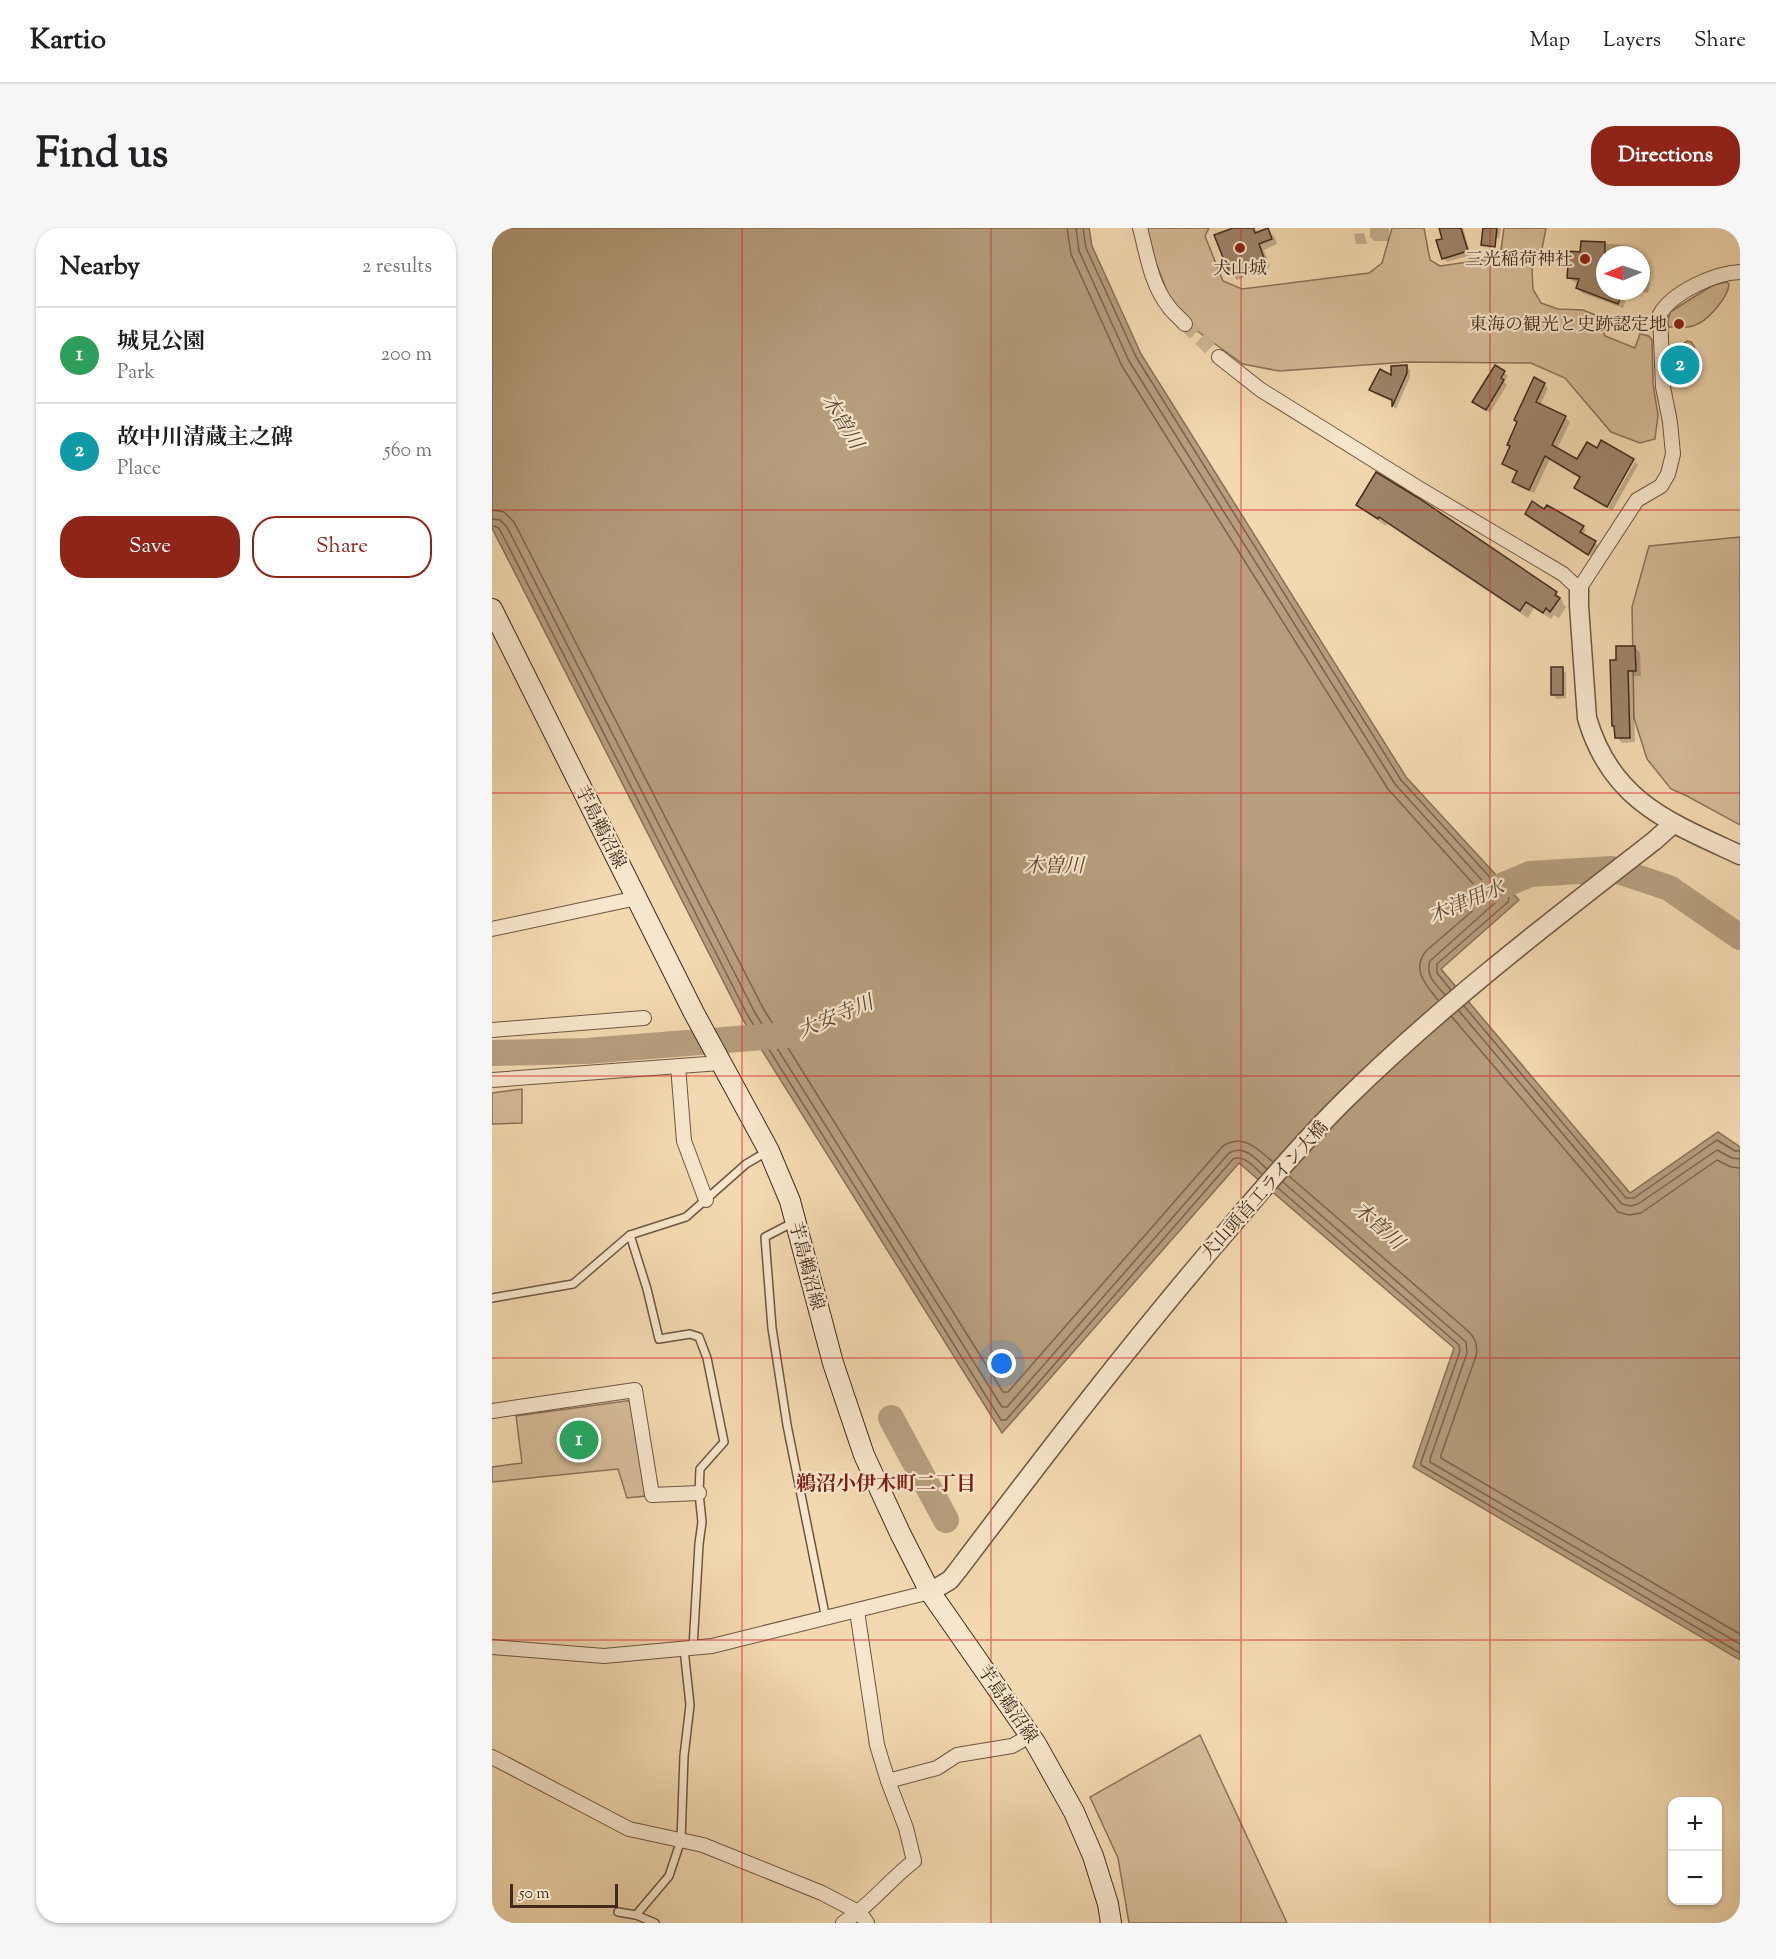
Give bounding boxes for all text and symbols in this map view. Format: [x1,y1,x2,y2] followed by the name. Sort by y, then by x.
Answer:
[30,21,106,61] text: Kartio
[1530,26,1570,56] text: Map
[1603,26,1661,56] text: Layers
[1694,26,1746,56] text: Share
[36,126,168,186] text: Find us
[1591,126,1740,186] button: Directions
[1233,241,1247,255] marker: 犬山城
[1596,246,1650,300] north arrow
[1465,248,1573,274] place label: 三光稲荷神社
[60,249,140,286] text: Nearby
[1578,252,1592,266] marker: 三光稲荷神社
[362,253,432,282] text: 2 results
[1213,257,1267,283] place label: 犬山城
[1469,313,1667,339] place label: 東海の観光と史跡認定地
[1672,317,1686,331] marker: 東海の観光と史跡認定地
[117,327,205,359] text: 城見公園
[76,341,83,370] text: 1
[381,341,432,370] text: 200 m
[1660,342,1700,388] pin: 2
[117,359,155,388] text: Park
[813,389,870,457] water label: 木曽川
[117,423,293,455] text: 故中川清蔵主之碑
[75,437,84,466] text: 2
[384,437,432,466] text: 560 m
[117,455,161,484] text: Place
[60,516,240,578] button: Save
[252,516,432,578] button: Share
[567,782,631,874] street label: 芋島鵜沼線
[1024,853,1086,882] water label: 木曽川
[1424,874,1511,932] water label: 木津用水
[793,989,880,1047] water label: 大安寺川
[1196,1116,1335,1267] street label: 犬山頭首工ライン大橋
[1345,1196,1411,1259] water label: 木曽川
[781,1220,829,1313] street label: 芋島鵜沼線
[987,1349,1016,1378] your location
[560,1418,598,1462] pin: 1
[796,1471,976,1500] district label: 鵜沼小伊木町二丁目
[970,1661,1043,1749] street label: 芋島鵜沼線
[1668,1797,1722,1905] map controls
[1668,1797,1722,1851] button: +
[1668,1851,1722,1905] button: −
[510,1881,618,1908] scale bar
[519,1883,550,1906] text: 50 m

